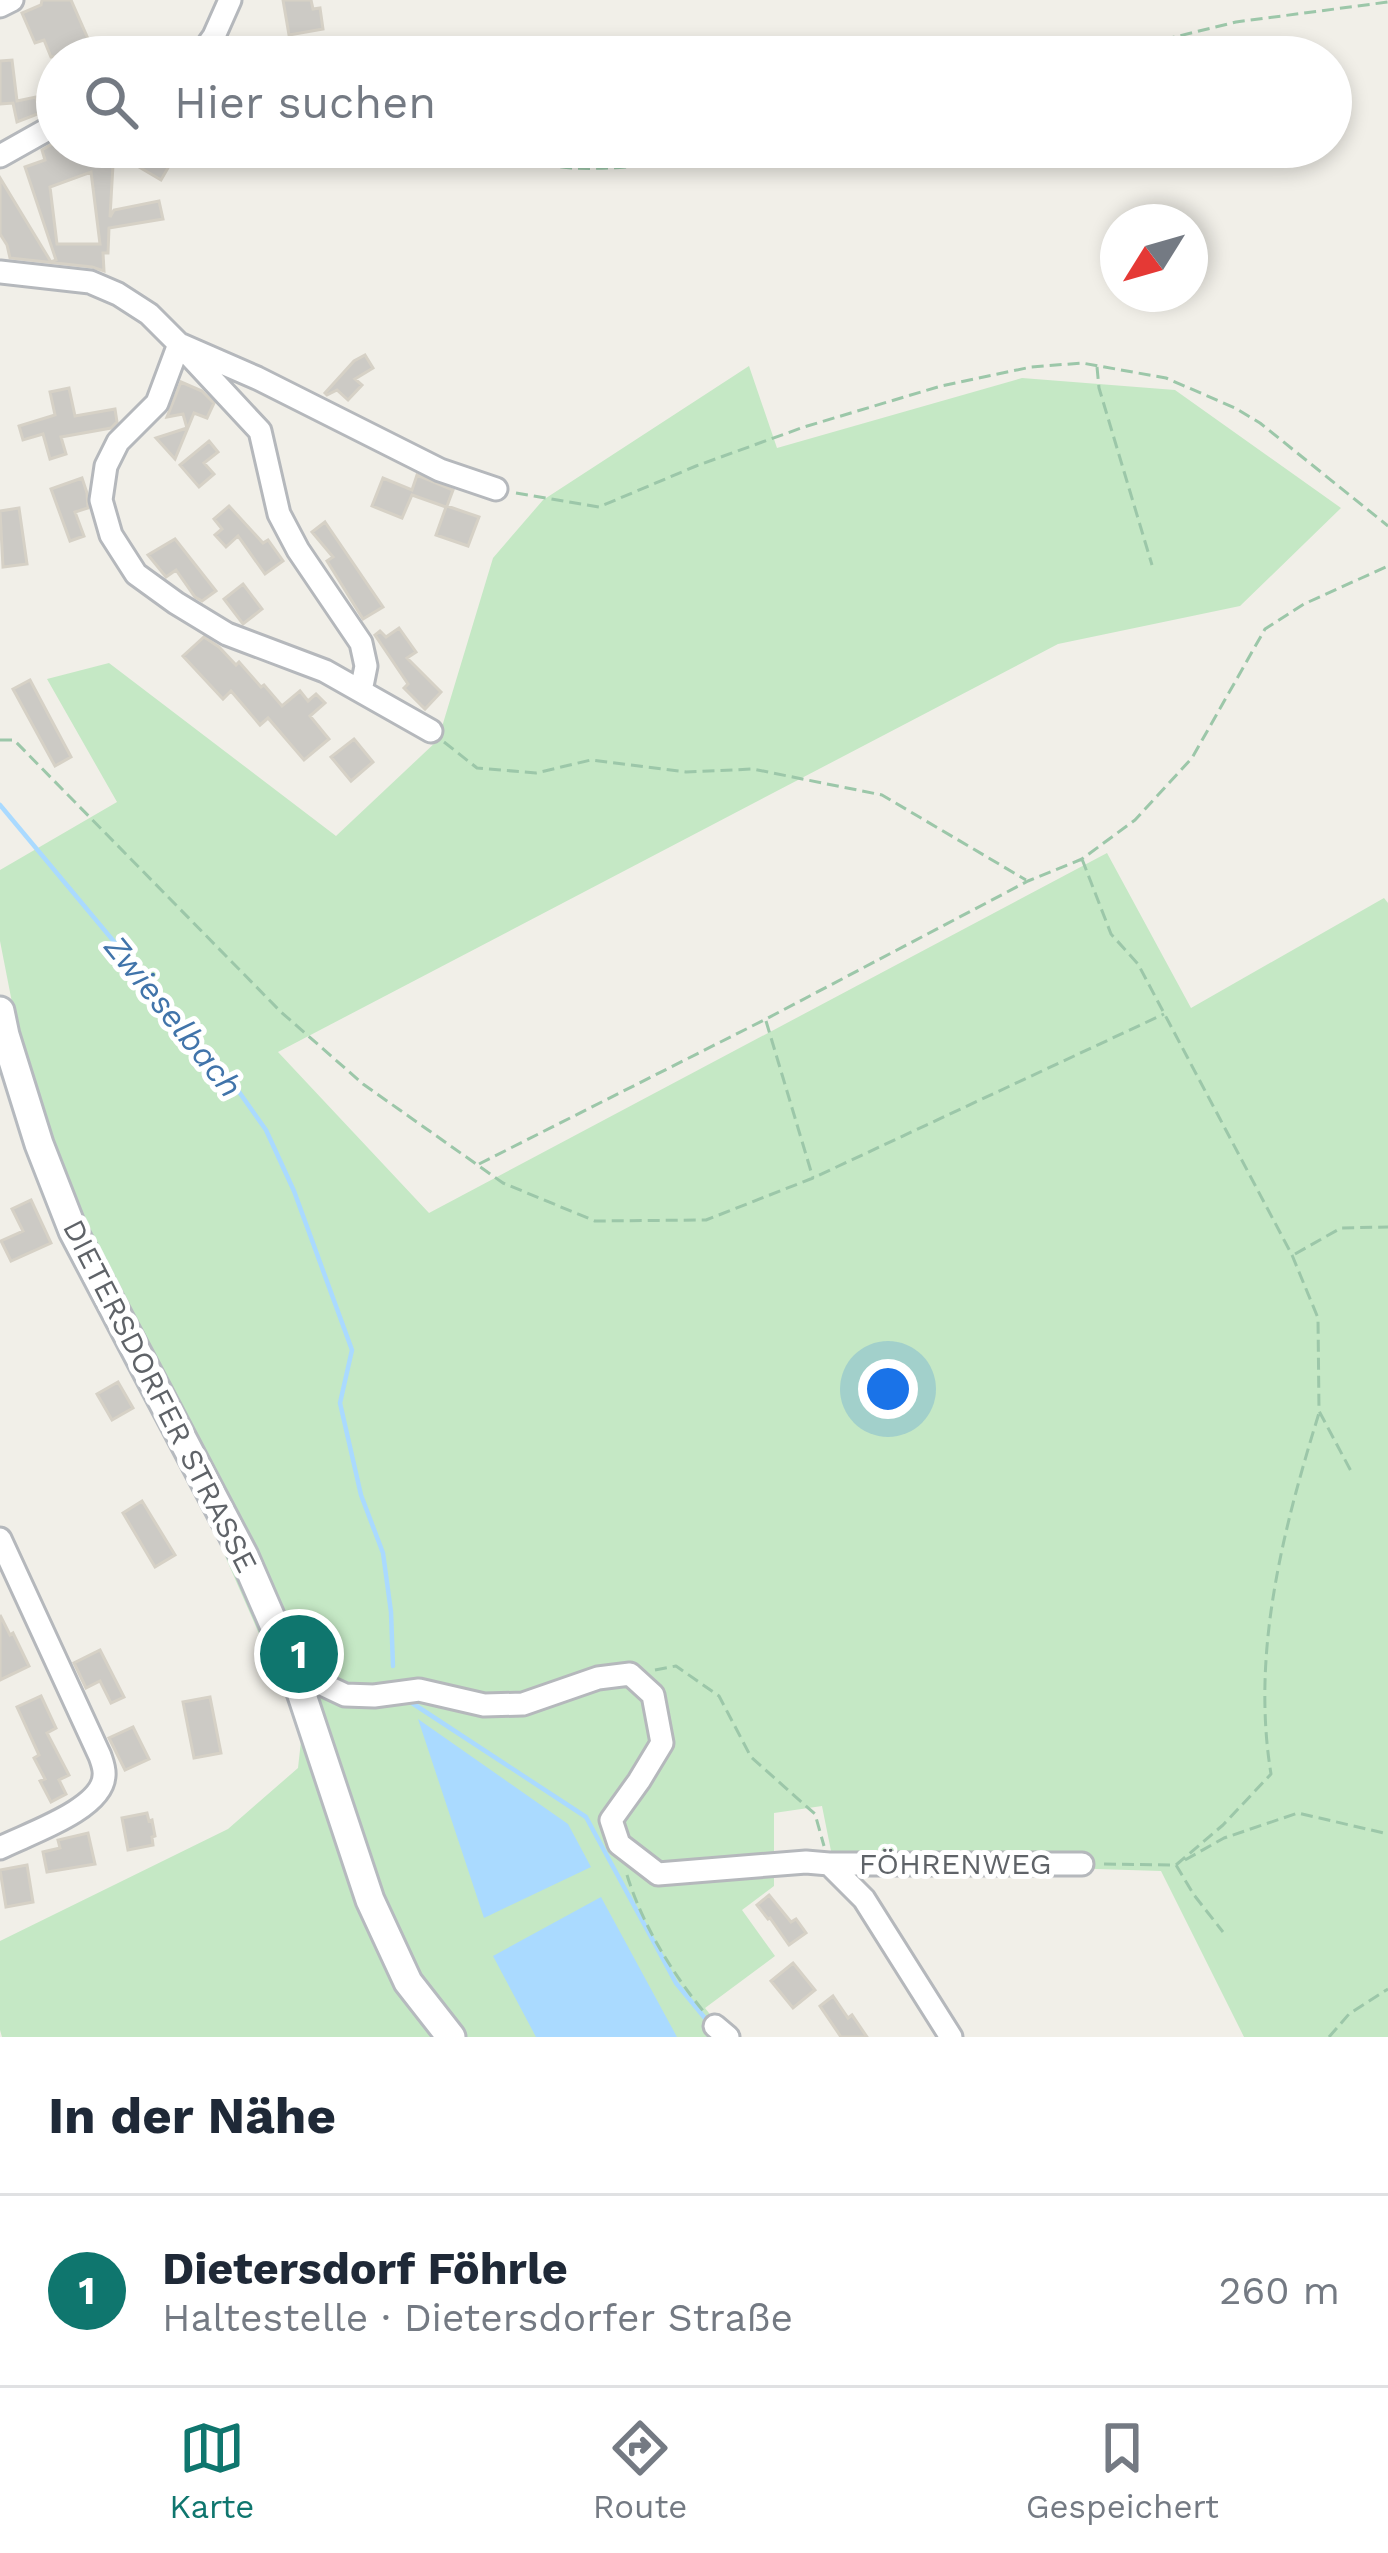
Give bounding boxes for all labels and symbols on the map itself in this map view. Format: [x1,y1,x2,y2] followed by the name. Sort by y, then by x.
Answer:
[1100,204,1208,312] north arrow
[96,927,251,1105] water label: Zwieselbach
[56,1214,265,1578] street label: DIETERSDORFER STRASSE
[858,1359,918,1419] your location
[260,1609,338,1699] pin: 1
[859,1846,1051,1881] street label: FÖHRENWEG

